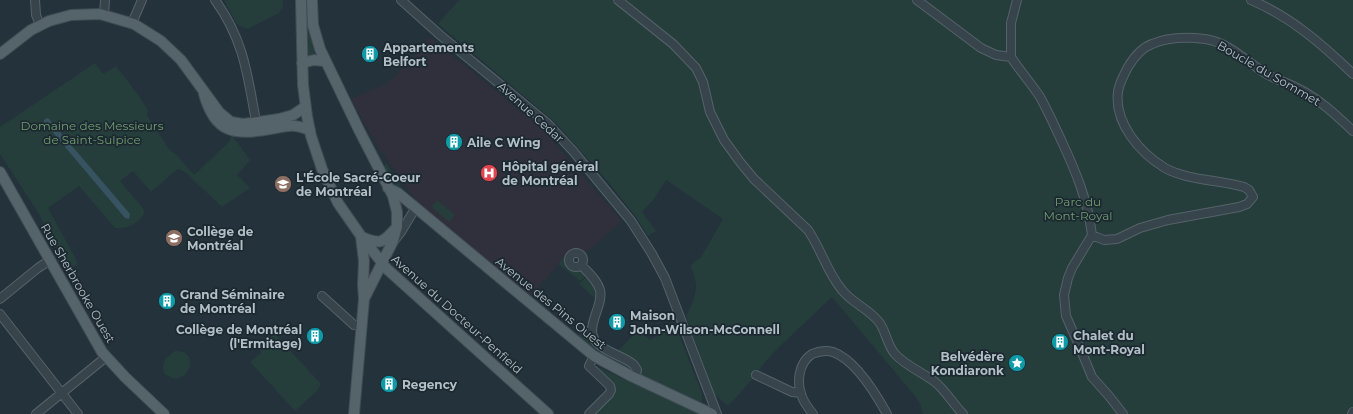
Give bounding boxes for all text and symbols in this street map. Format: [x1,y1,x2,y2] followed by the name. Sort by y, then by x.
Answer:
[1215,37,1323,109] street label: Boucle du Sommet
[382,40,475,69] place label: Appartements Belfort
[360,44,380,64] building icon: Appartements Belfort
[495,78,567,146] street label: Avenue Cedar
[21,118,164,147] park label: Domaine des Messieurs de Saint-Sulpice
[444,132,464,152] building icon: Aile C Wing
[466,135,541,150] place label: Aile C Wing
[502,159,598,188] place label: Hôpital général de Montréal
[479,163,499,183] hospital icon: Hôpital général de Montréal
[296,170,420,199] place label: L'École Sacré-Coeur de Montréal
[273,174,293,194] school or university icon: L'École Sacré-Coeur de Montréal
[1043,194,1113,223] park label: Parc du Mont-Royal
[38,220,119,346] street label: Rue Sherbrooke Ouest
[187,224,254,253] place label: Collège de Montréal
[164,228,184,248] school or university icon: Collège de Montréal
[388,251,526,377] street label: Avenue du Docteur-Penfield
[493,254,609,352] street label: Avenue des Pins Ouest
[180,287,285,316] place label: Grand Séminaire de Montréal
[157,291,177,311] building icon: Grand Séminaire de Montréal
[629,308,780,337] place label: Maison John-Wilson-McConnell
[607,312,627,332] building icon: Maison John-Wilson-McConnell
[176,322,302,351] place label: Collège de Montréal (l'Ermitage)
[305,326,325,346] building icon: Collège de Montréal (l'Ermitage)
[1073,328,1145,357] place label: Chalet du Mont-Royal
[1050,332,1070,352] building icon: Chalet du Mont-Royal
[931,349,1004,378] place label: Belvédère Kondiaronk
[1007,353,1027,373] place icon: Belvédère Kondiaronk
[379,374,399,394] building icon: Regency
[402,377,458,392] place label: Regency

